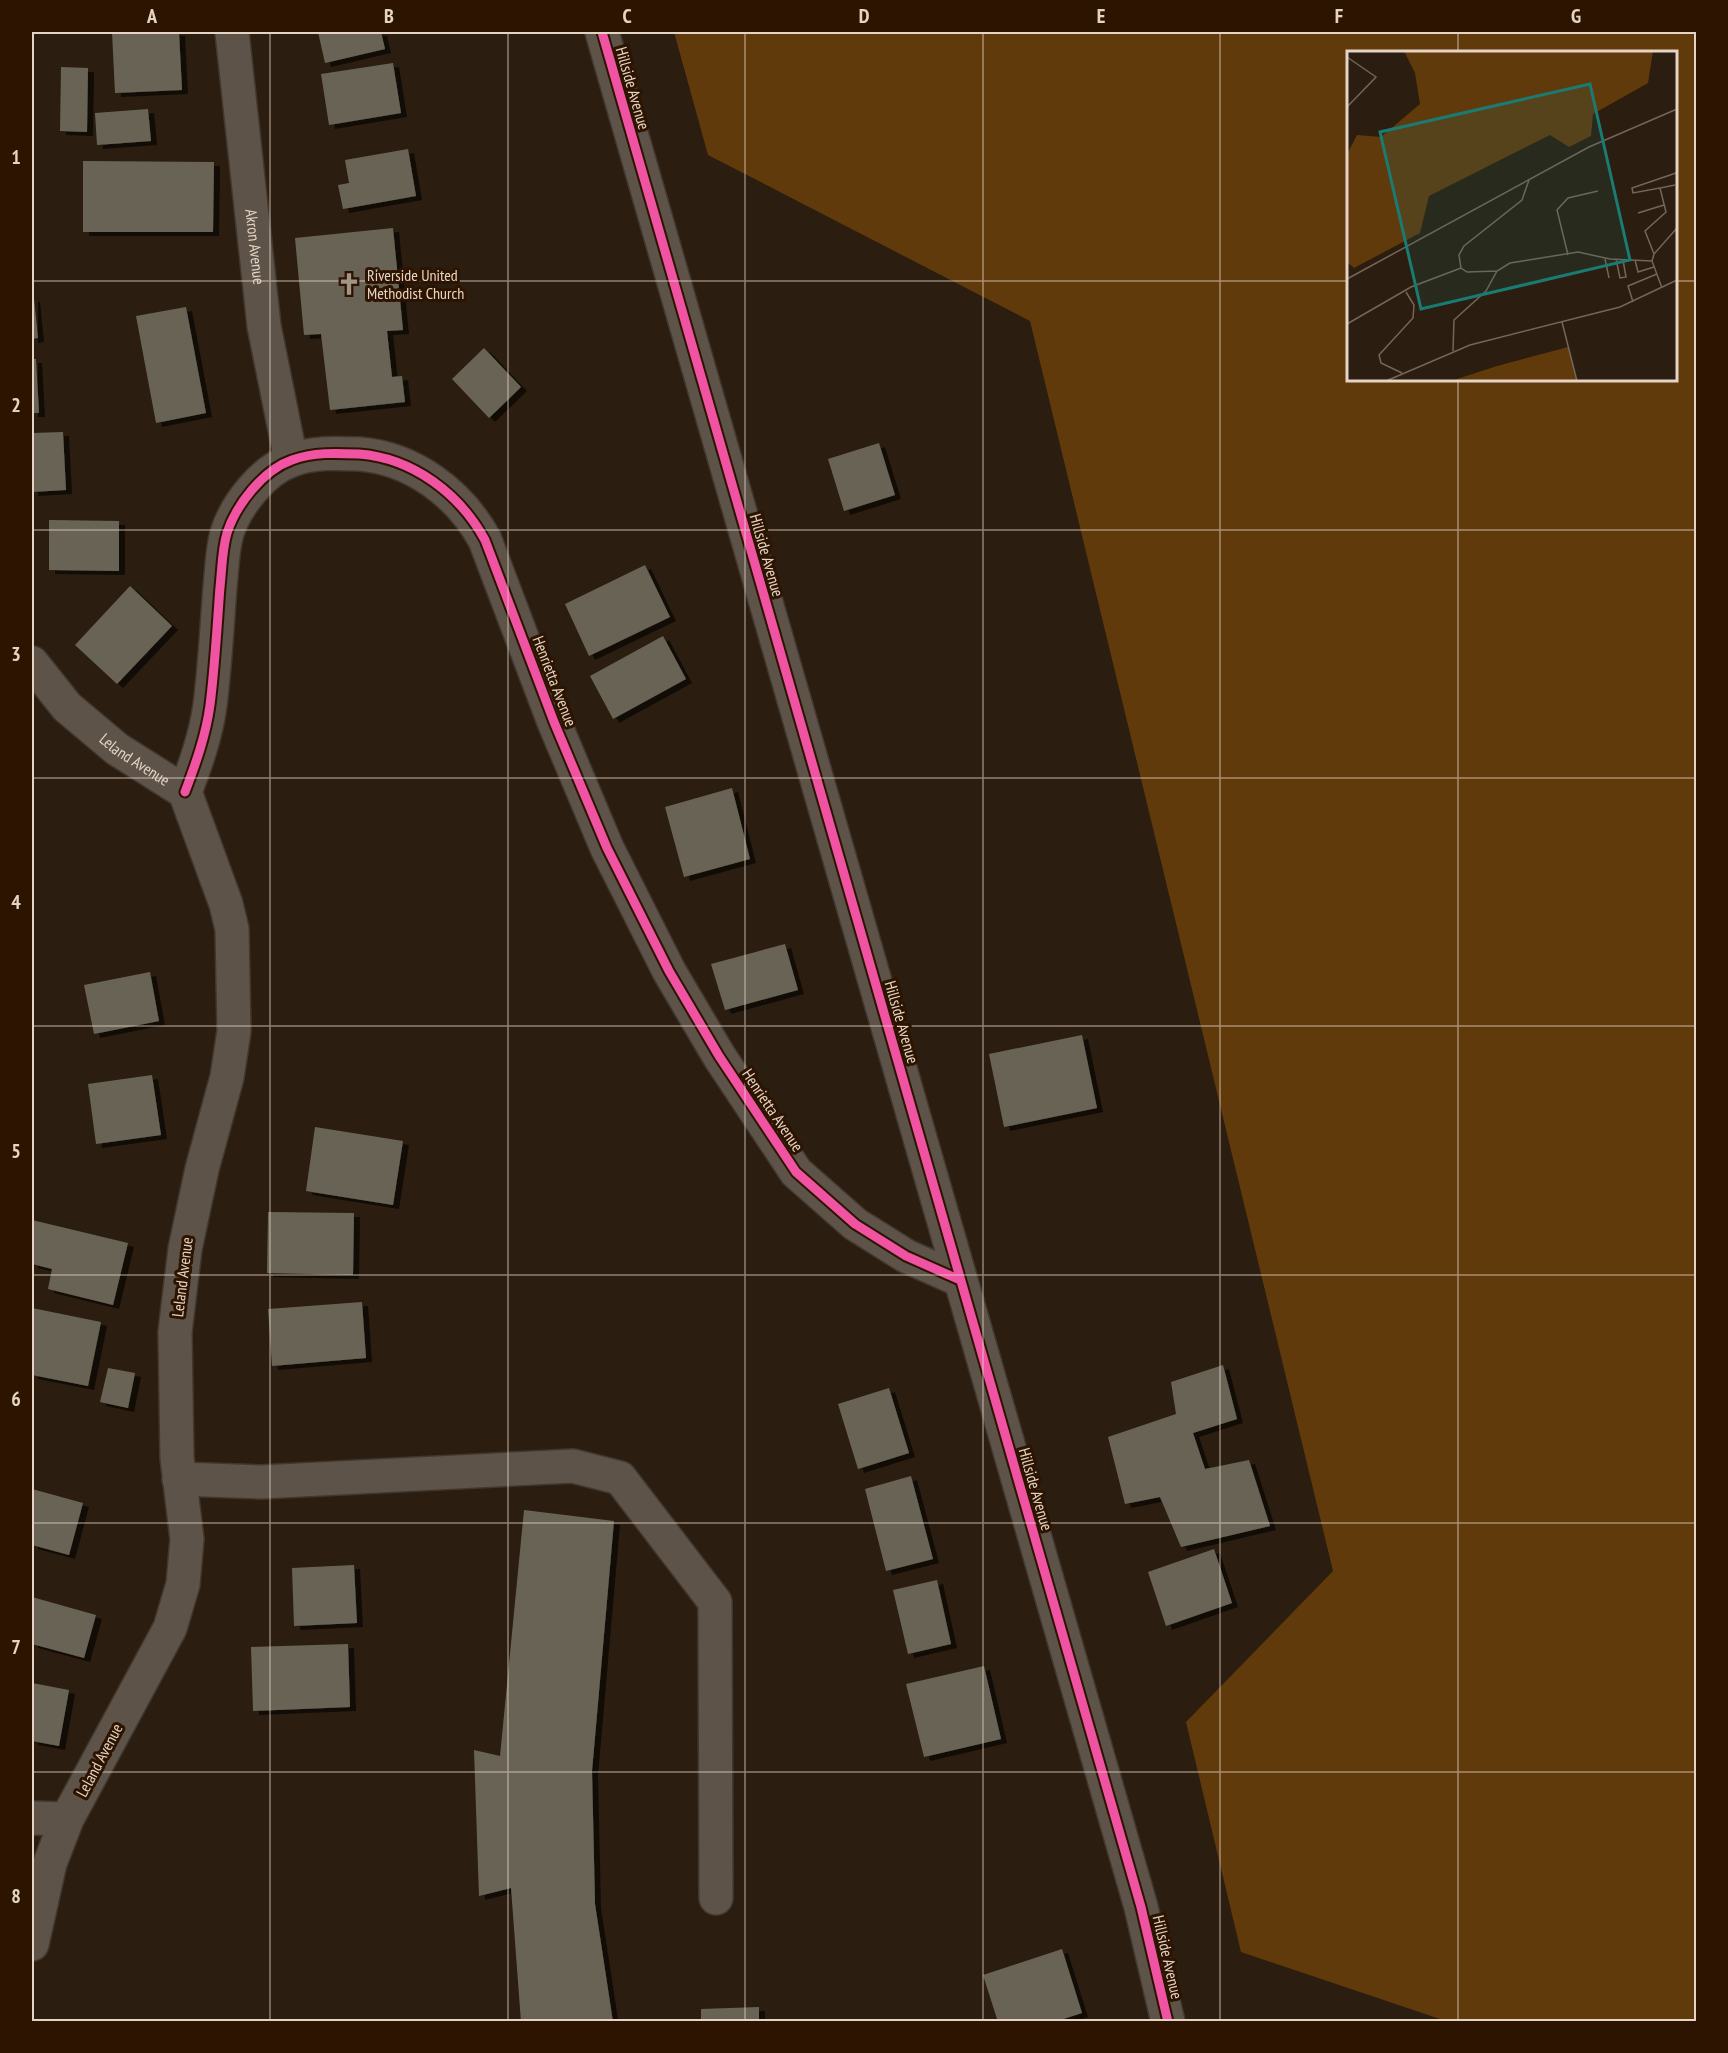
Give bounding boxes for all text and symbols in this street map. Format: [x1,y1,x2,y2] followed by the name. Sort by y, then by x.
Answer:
[146,3,158,29] text: A
[384,3,394,29] text: B
[622,3,632,29] text: C
[859,3,870,29] text: D
[1097,3,1105,29] text: E
[1335,3,1343,29] text: F
[1571,3,1581,29] text: G
[612,44,654,132] street label: Hillside Avenue
[1347,51,1677,381] inset map
[11,144,21,170] text: 1
[241,208,269,285] street label: Akron Avenue
[367,265,464,303] place label: Riverside United Methodist Church
[336,271,362,297] church icon: Riverside United Methodist Church
[11,392,21,418] text: 2
[746,511,788,599] street label: Hillside Avenue
[529,633,581,729] street label: Henrietta Avenue
[11,641,21,667] text: 3
[96,729,174,790] street label: Leland Avenue
[11,889,21,915] text: 4
[881,978,923,1066] street label: Hillside Avenue
[738,1065,808,1155] street label: Henrietta Avenue
[11,1138,21,1164] text: 5
[167,1236,197,1318] street label: Leland Avenue
[11,1386,21,1412] text: 6
[1015,1445,1057,1533] street label: Hillside Avenue
[11,1634,21,1660] text: 7
[71,1720,127,1800] street label: Leland Avenue
[11,1883,21,1909] text: 8
[1149,1913,1187,2001] street label: Hillside Avenue

